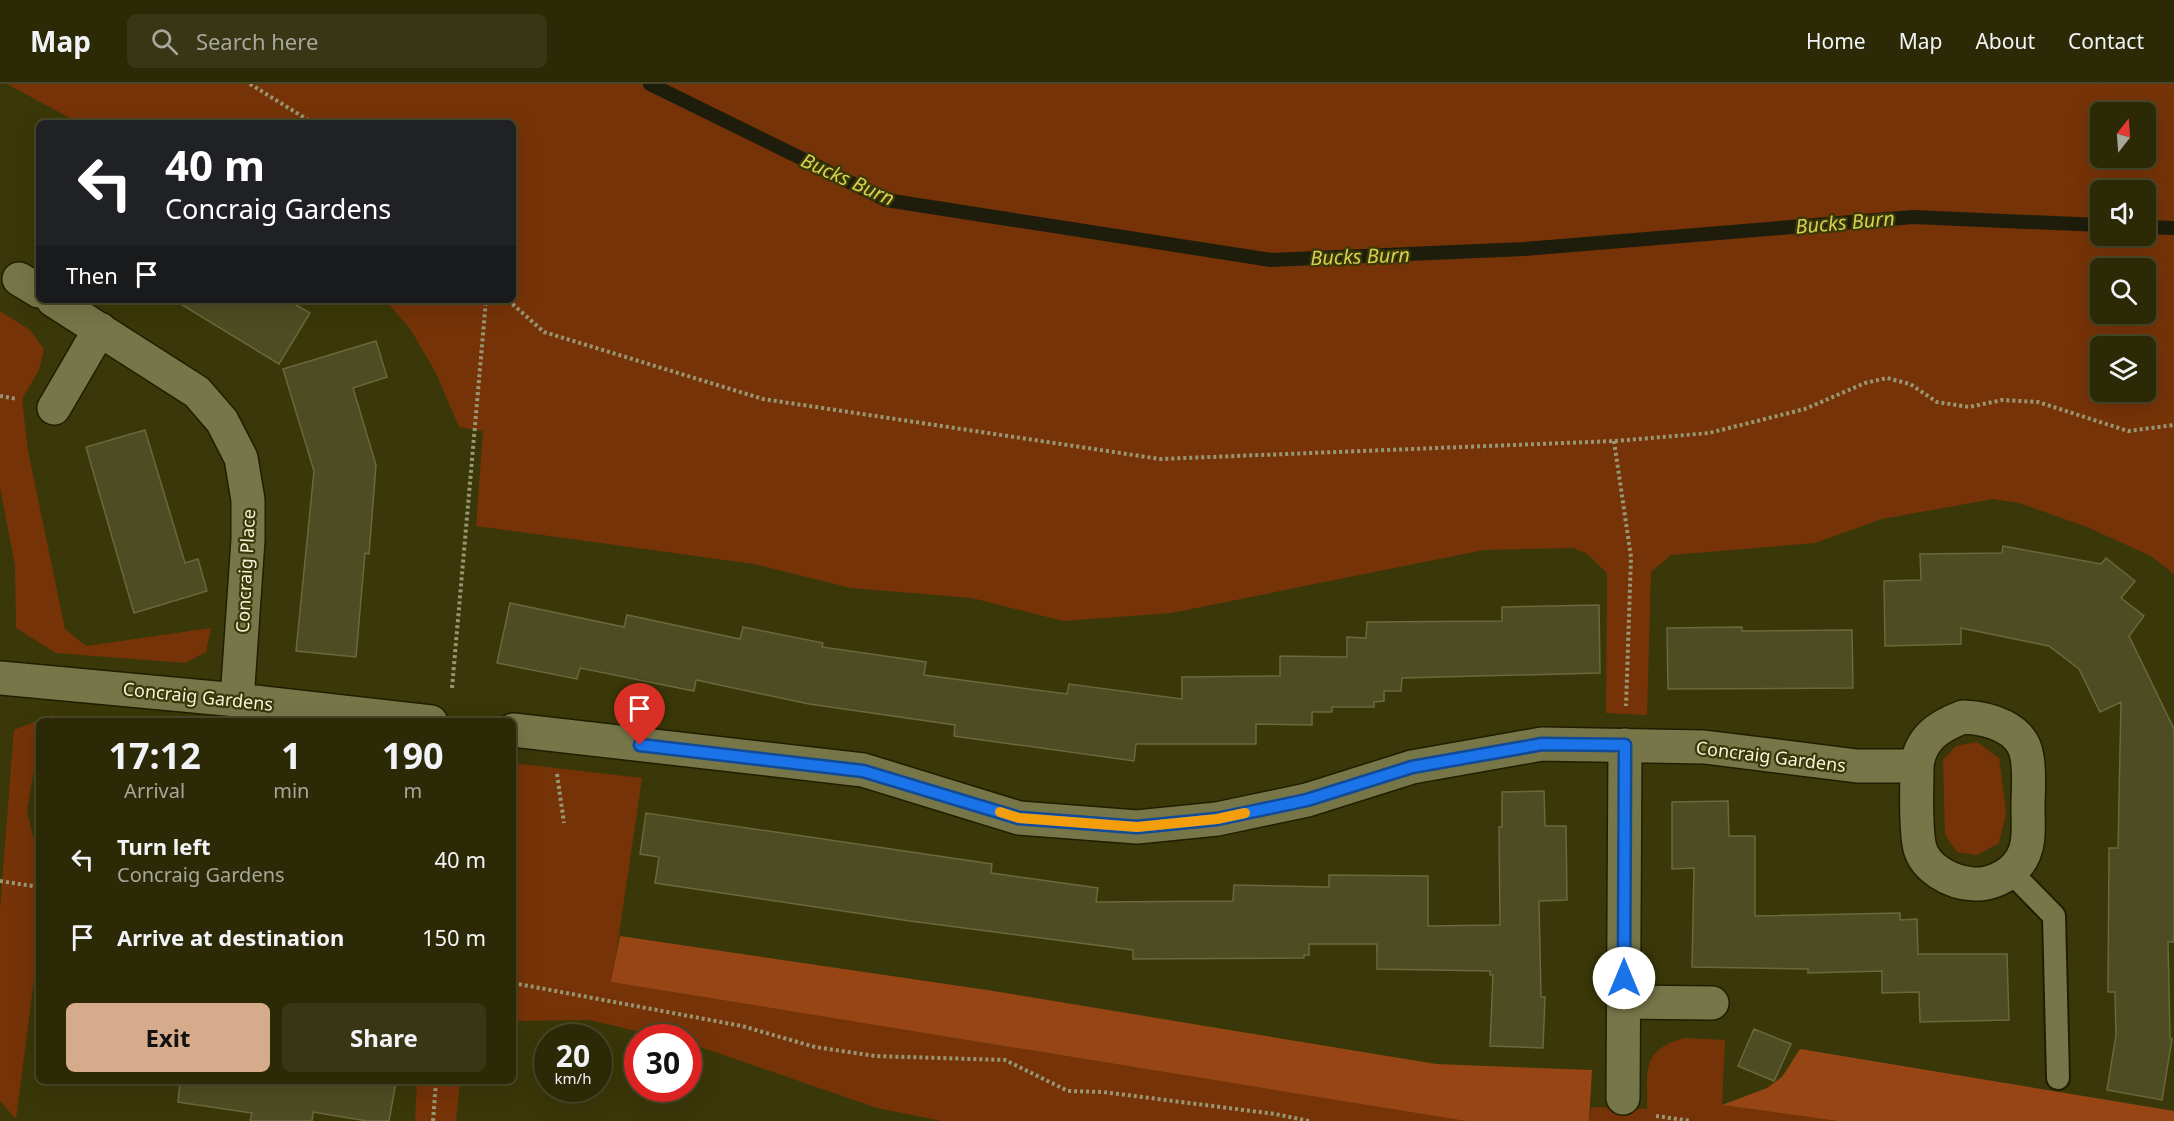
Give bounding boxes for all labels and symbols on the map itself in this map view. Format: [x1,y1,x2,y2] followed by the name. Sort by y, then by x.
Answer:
[2090,102,2156,168] north arrow
[797,146,899,212] water label: Bucks Burn
[1794,204,1896,240] water label: Bucks Burn
[1310,241,1410,271] water label: Bucks Burn
[230,508,260,634] street label: Concraig Place
[122,676,274,716] street label: Concraig Gardens
[614,683,665,745] pin
[1695,735,1847,777] street label: Concraig Gardens
[1592,946,1656,1010] position arrow
[624,1024,702,1102] speed limit sign: 30

